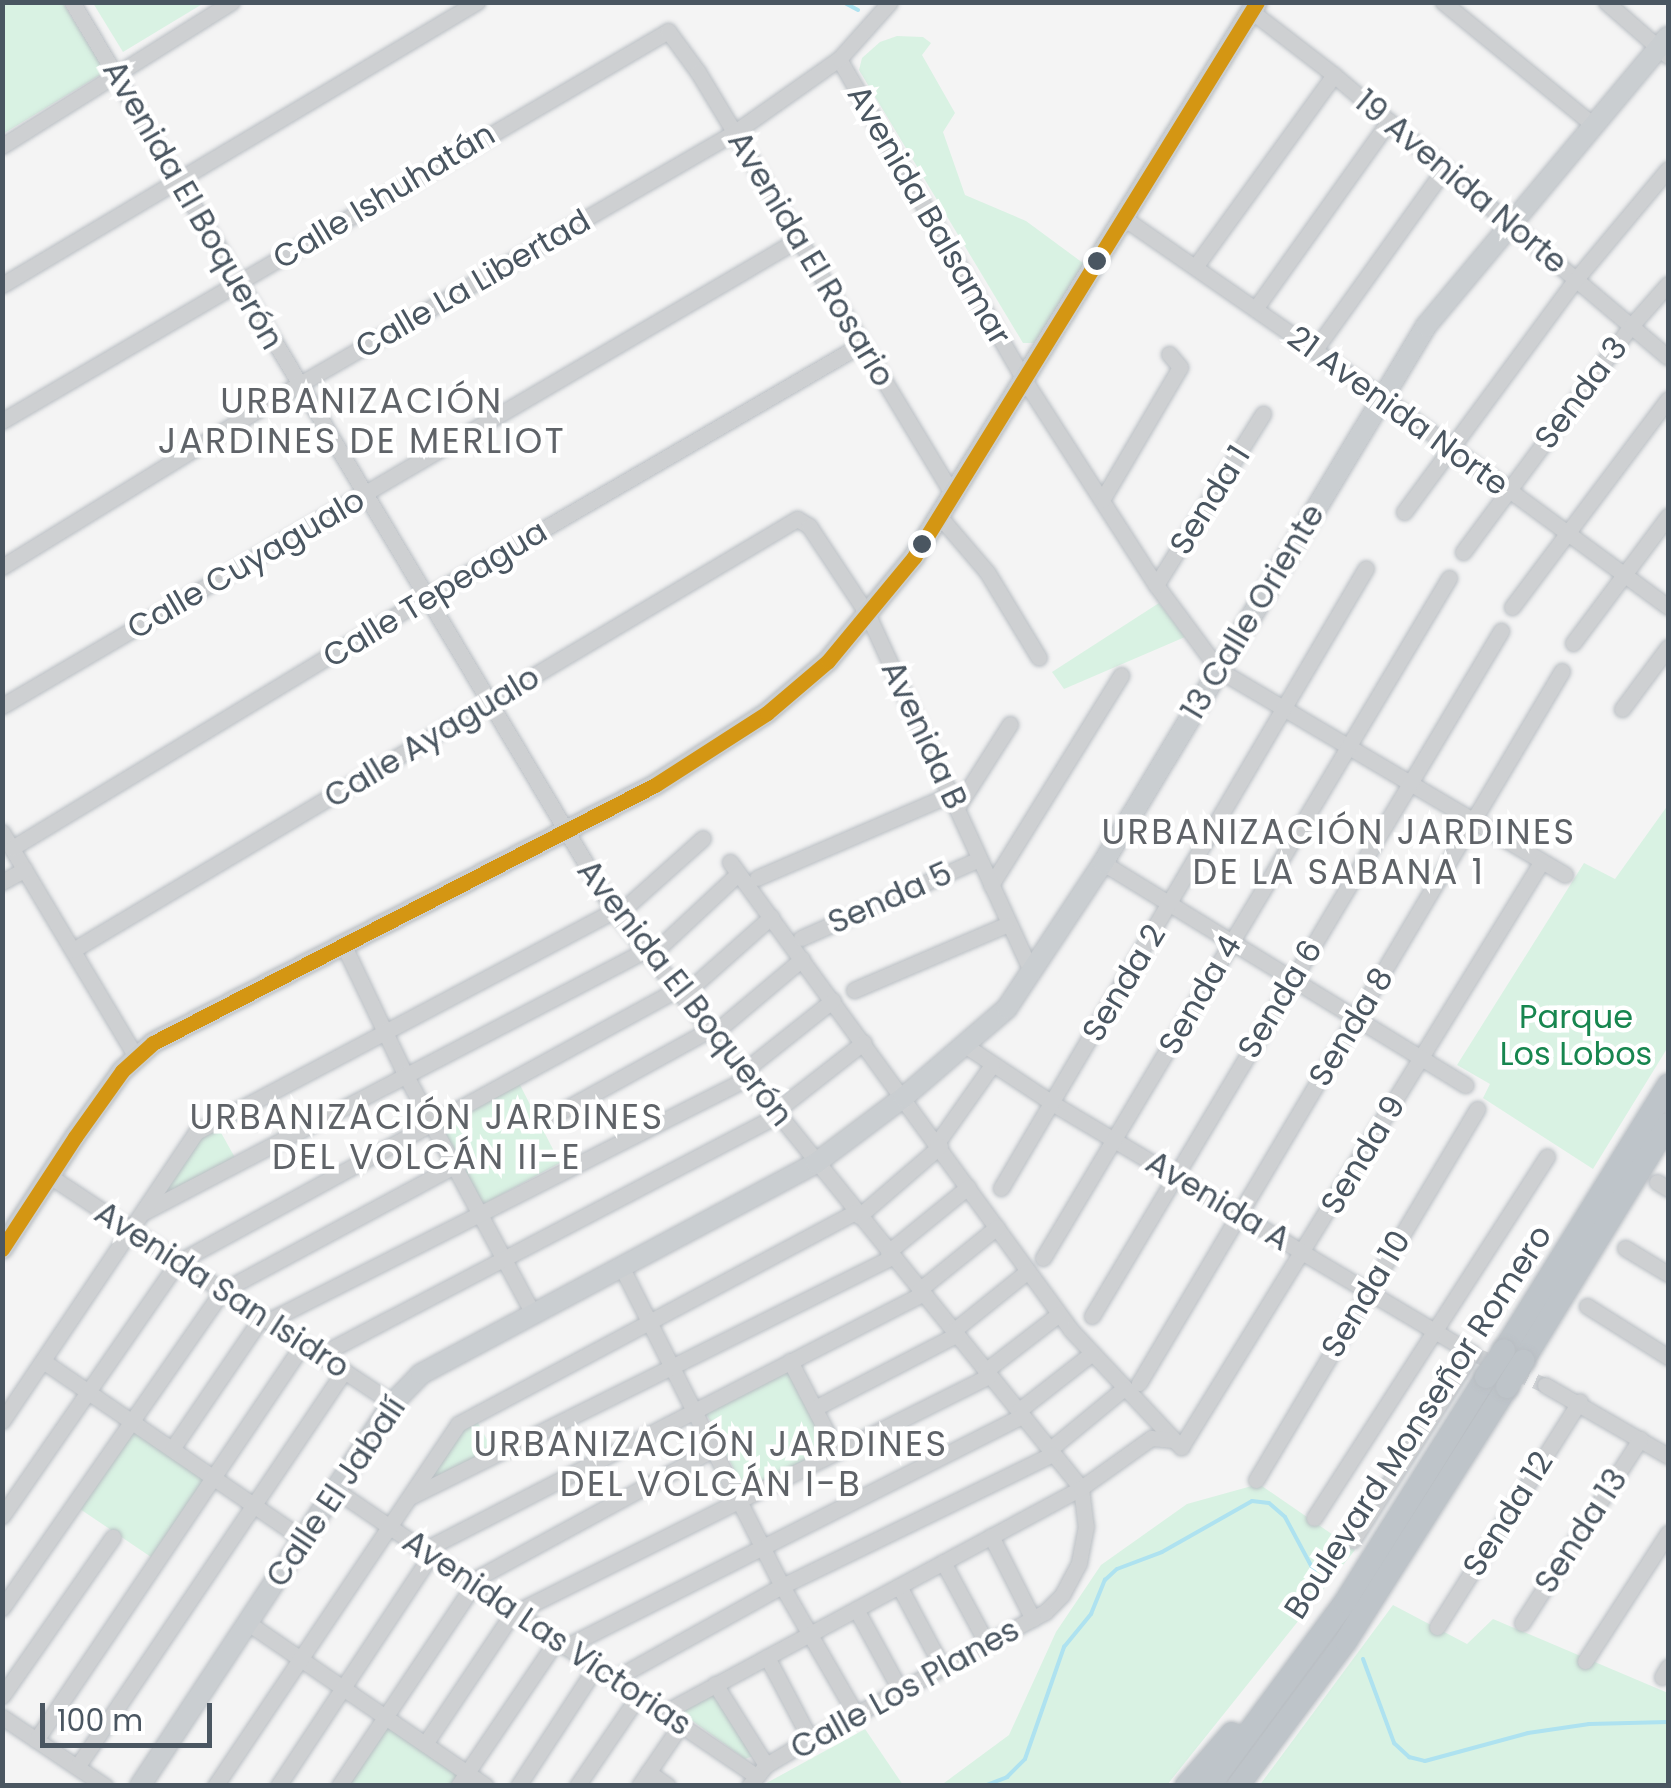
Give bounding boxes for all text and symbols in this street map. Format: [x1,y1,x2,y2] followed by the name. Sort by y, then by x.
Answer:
[95,54,291,356] street label: Avenida El Boquerón
[839,78,1019,352] street label: Avenida Balsamar
[1347,82,1575,282] street label: 19 Avenida Norte
[266,115,502,277] street label: Calle Ishuhatán
[720,124,902,394] street label: Avenida El Rosario
[349,201,597,367] street label: Calle La Libertad
[1087,251,1107,271] unlabelled marker
[1280,318,1516,504] street label: 21 Avenida Norte
[1527,330,1635,456] street label: Senda 3
[158,380,566,462] district label: URBANIZACIÓN JARDINES DE MERLIOT
[1162,438,1258,562] street label: Senda 1
[121,481,371,647] street label: Calle Cuyagualo
[1173,497,1333,727] street label: 13 Calle Oriente
[316,512,554,676] street label: Calle Tepeagua
[912,534,932,554] unlabelled marker
[873,655,975,815] street label: Avenida B
[318,658,546,816] street label: Calle Ayagualo
[1101,811,1577,893] district label: URBANIZACIÓN JARDINES DE LA SABANA 1
[569,852,801,1134] street label: Avenida El Boquerón
[822,854,958,942] street label: Senda 5
[1074,918,1174,1048] street label: Senda 2
[1151,929,1249,1061] street label: Senda 4
[1230,933,1330,1065] street label: Senda 6
[1301,961,1401,1093] street label: Senda 8
[1500,999,1652,1074] park label: Parque Los Lobos
[1313,1089,1413,1221] street label: Senda 9
[189,1096,665,1178] district label: URBANIZACIÓN JARDINES DEL VOLCÁN II-E
[1139,1143,1297,1259] street label: Avenida A
[88,1193,356,1387] street label: Avenida San Isidro
[1276,1218,1560,1626] street label: Boulevard Monseñor Romero
[1313,1224,1419,1364] street label: Senda 10
[258,1390,414,1594] street label: Calle El Jabalí
[473,1423,949,1505] district label: URBANIZACIÓN JARDINES DEL VOLCÁN I-B
[1455,1445,1561,1583] street label: Senda 12
[1527,1462,1635,1600] street label: Senda 13
[396,1522,698,1744] street label: Avenida Las Victorias
[784,1610,1026,1768] street label: Calle Los Planes
[45,1683,218,1745] scale bar
[57,1699,143,1742] text: 100 m

